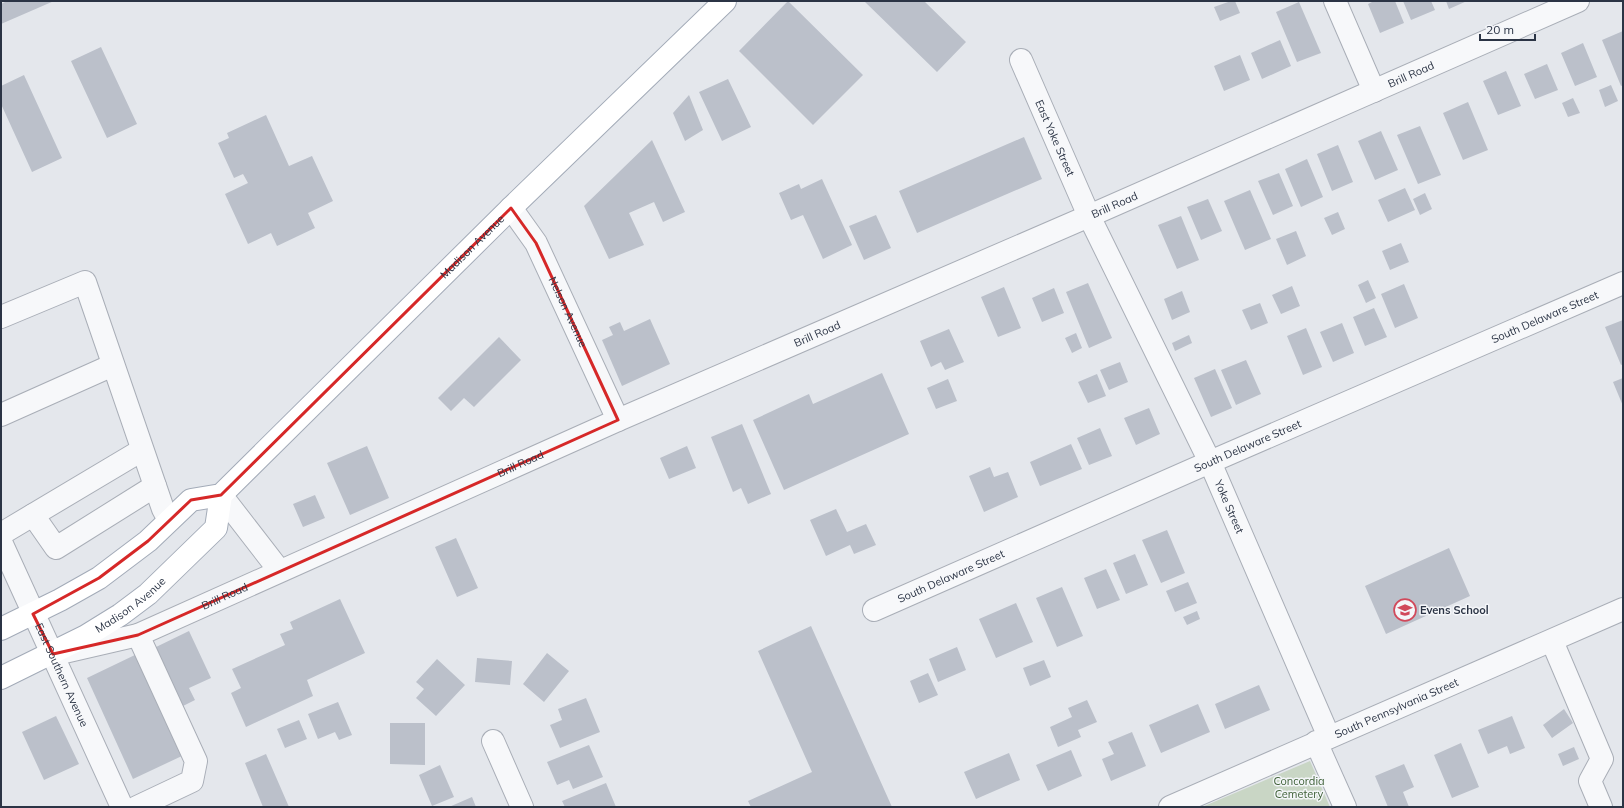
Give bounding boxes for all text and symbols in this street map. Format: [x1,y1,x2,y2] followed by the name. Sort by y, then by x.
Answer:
[1480,16,1535,42] scale bar
[1486,22,1514,37] text: 20 m
[1386,58,1436,91] street label: Brill Road
[1032,97,1078,178] street label: East Yoke Street
[1089,189,1140,221] street label: Brill Road
[437,212,507,281] street label: Madison Avenue
[546,274,590,349] street label: Nelson Avenue
[1489,287,1601,346] street label: South Delaware Street
[792,318,842,350] street label: Brill Road
[1192,416,1303,475] street label: South Delaware Street
[495,447,546,480] street label: Brill Road
[1211,477,1247,536] street label: Yoke Street
[895,546,1007,606] street label: South Delaware Street
[92,574,168,636] street label: Madison Avenue
[199,580,250,613] street label: Brill Road
[1392,597,1418,623] school or university icon: Evens School
[1420,603,1489,617] place label: Evens School
[32,621,91,729] street label: East Southern Avenue
[1332,675,1461,741] street label: South Pennsylvania Street
[1273,774,1325,801] park label: Concordia Cemetery

